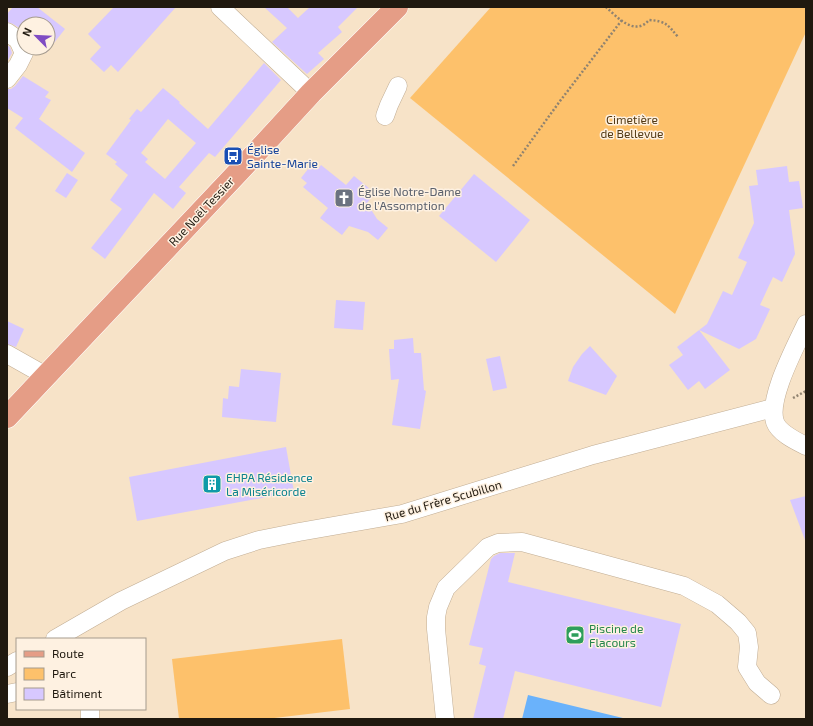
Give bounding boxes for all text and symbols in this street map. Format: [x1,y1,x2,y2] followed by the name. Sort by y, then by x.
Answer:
[16,16,56,56] north arrow
[19,25,34,38] text: N
[600,112,664,140] park label: Cimetière de Bellevue
[247,142,318,170] place label: Église Sainte-Marie
[222,145,244,167] bus stop icon: Église Sainte-Marie
[165,173,237,248] street label: Rue Noël Tessier
[358,184,461,212] place label: Église Notre-Dame de l'Assomption
[333,187,355,209] church icon: Église Notre-Dame de l'Assomption
[226,470,313,498] place label: EHPA Résidence La Miséricorde
[201,473,223,495] building icon: EHPA Résidence La Miséricorde
[383,477,503,523] street label: Rue du Frère Scubillon
[589,621,643,649] place label: Piscine de Flacours
[564,624,586,646] sports icon: Piscine de Flacours
[16,638,146,710] legend
[52,646,84,660] text: Route
[52,666,76,680] text: Parc
[52,686,103,700] text: Bâtiment

